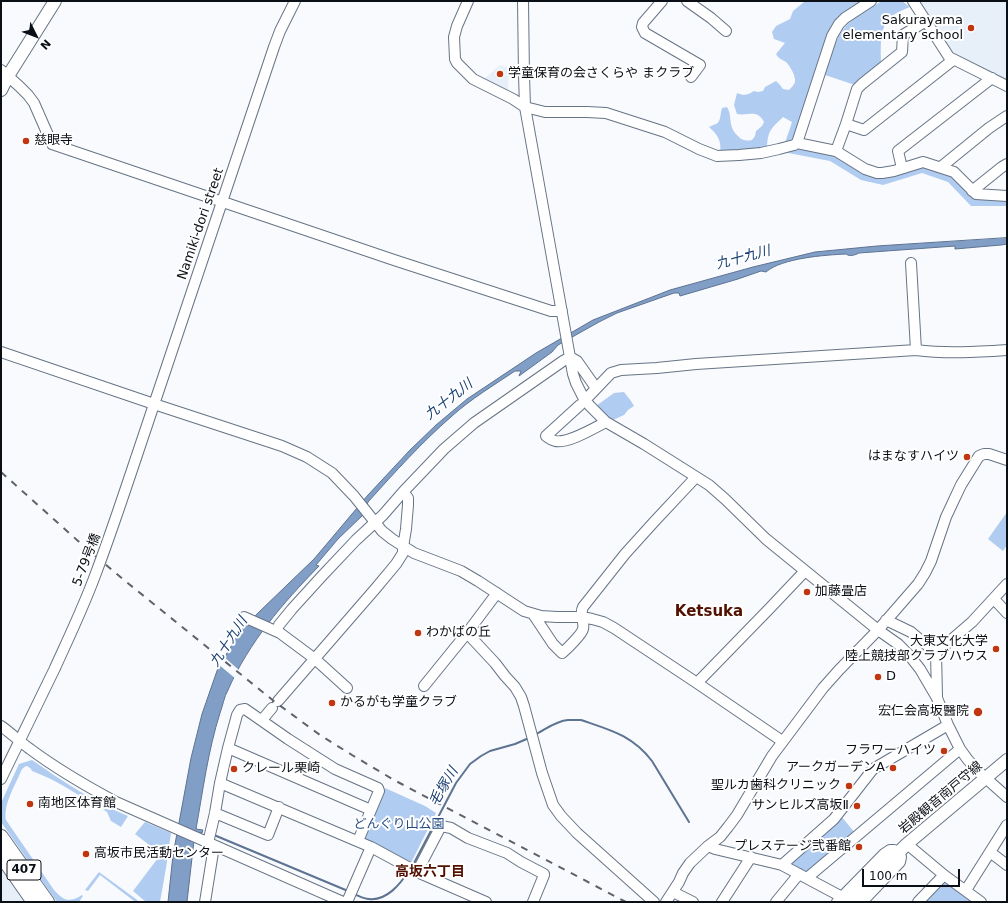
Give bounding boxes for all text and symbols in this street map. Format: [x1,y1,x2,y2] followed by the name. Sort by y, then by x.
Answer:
[843,13,963,44] place label: Sakurayama elementary school
[16,16,56,56] north arrow
[966,23,976,33] marker: Sakurayama elementary school
[37,37,53,52] text: N
[508,66,694,82] place label: 学童保育の会さくらや まクラブ
[495,69,505,79] marker: 学童保育の会さくらや まクラブ
[34,133,73,149] place label: 慈眼寺
[21,136,31,146] marker: 慈眼寺
[175,166,227,282] street label: Namiki-dori street
[714,243,772,273] water label: 九十九川
[422,376,476,424] water label: 九十九川
[868,449,959,465] place label: はまなすハイツ
[962,452,972,462] marker: はまなすハイツ
[70,531,104,589] street label: 5-79号橋
[815,584,867,600] place label: 加藤畳店
[802,587,812,597] marker: 加藤畳店
[675,603,743,621] district label: Ketsuka
[207,614,251,670] water label: 九十九川
[426,625,491,641] place label: わかばの丘
[413,628,423,638] marker: わかばの丘
[845,634,988,665] place label: 大東文化大学 陸上競技部クラブハウス
[991,644,1001,654] marker: 大東文化大学 陸上競技部クラブハウス
[886,669,896,685] place label: D
[873,672,883,682] marker: D
[340,695,457,711] place label: かるがも学童クラブ
[327,698,337,708] marker: かるがも学童クラブ
[878,704,969,720] place label: 宏仁会高坂醫院
[972,706,984,718] marker: 宏仁会高坂醫院
[845,743,936,759] place label: フラワーハイツ
[939,746,949,756] marker: フラワーハイツ
[896,759,986,837] street label: 岩殿観音南戸守線
[786,760,885,776] place label: アークガーデンA
[242,761,320,777] place label: クレール栗崎
[888,763,898,773] marker: アークガーデンA
[229,764,239,774] marker: クレール栗崎
[426,765,462,809] water label: 毛塚川
[711,778,841,794] place label: 聖ルカ歯科クリニック
[844,781,854,791] marker: 聖ルカ歯科クリニック
[38,796,116,812] place label: 南地区体育館
[752,798,849,814] place label: サンヒルズ高坂Ⅱ
[25,799,35,809] marker: 南地区体育館
[852,801,862,811] marker: サンヒルズ高坂Ⅱ
[354,817,444,833] park label: どんぐり山公園
[734,839,851,855] place label: プレステージ弐番館
[854,842,864,852] marker: プレステージ弐番館
[94,846,224,862] place label: 高坂市民活動センター
[81,849,91,859] marker: 高坂市民活動センター
[7,860,41,880] road number: 407
[864,861,962,887] scale bar
[395,864,465,880] district label: 高坂六丁目
[869,869,907,883] text: 100 m

